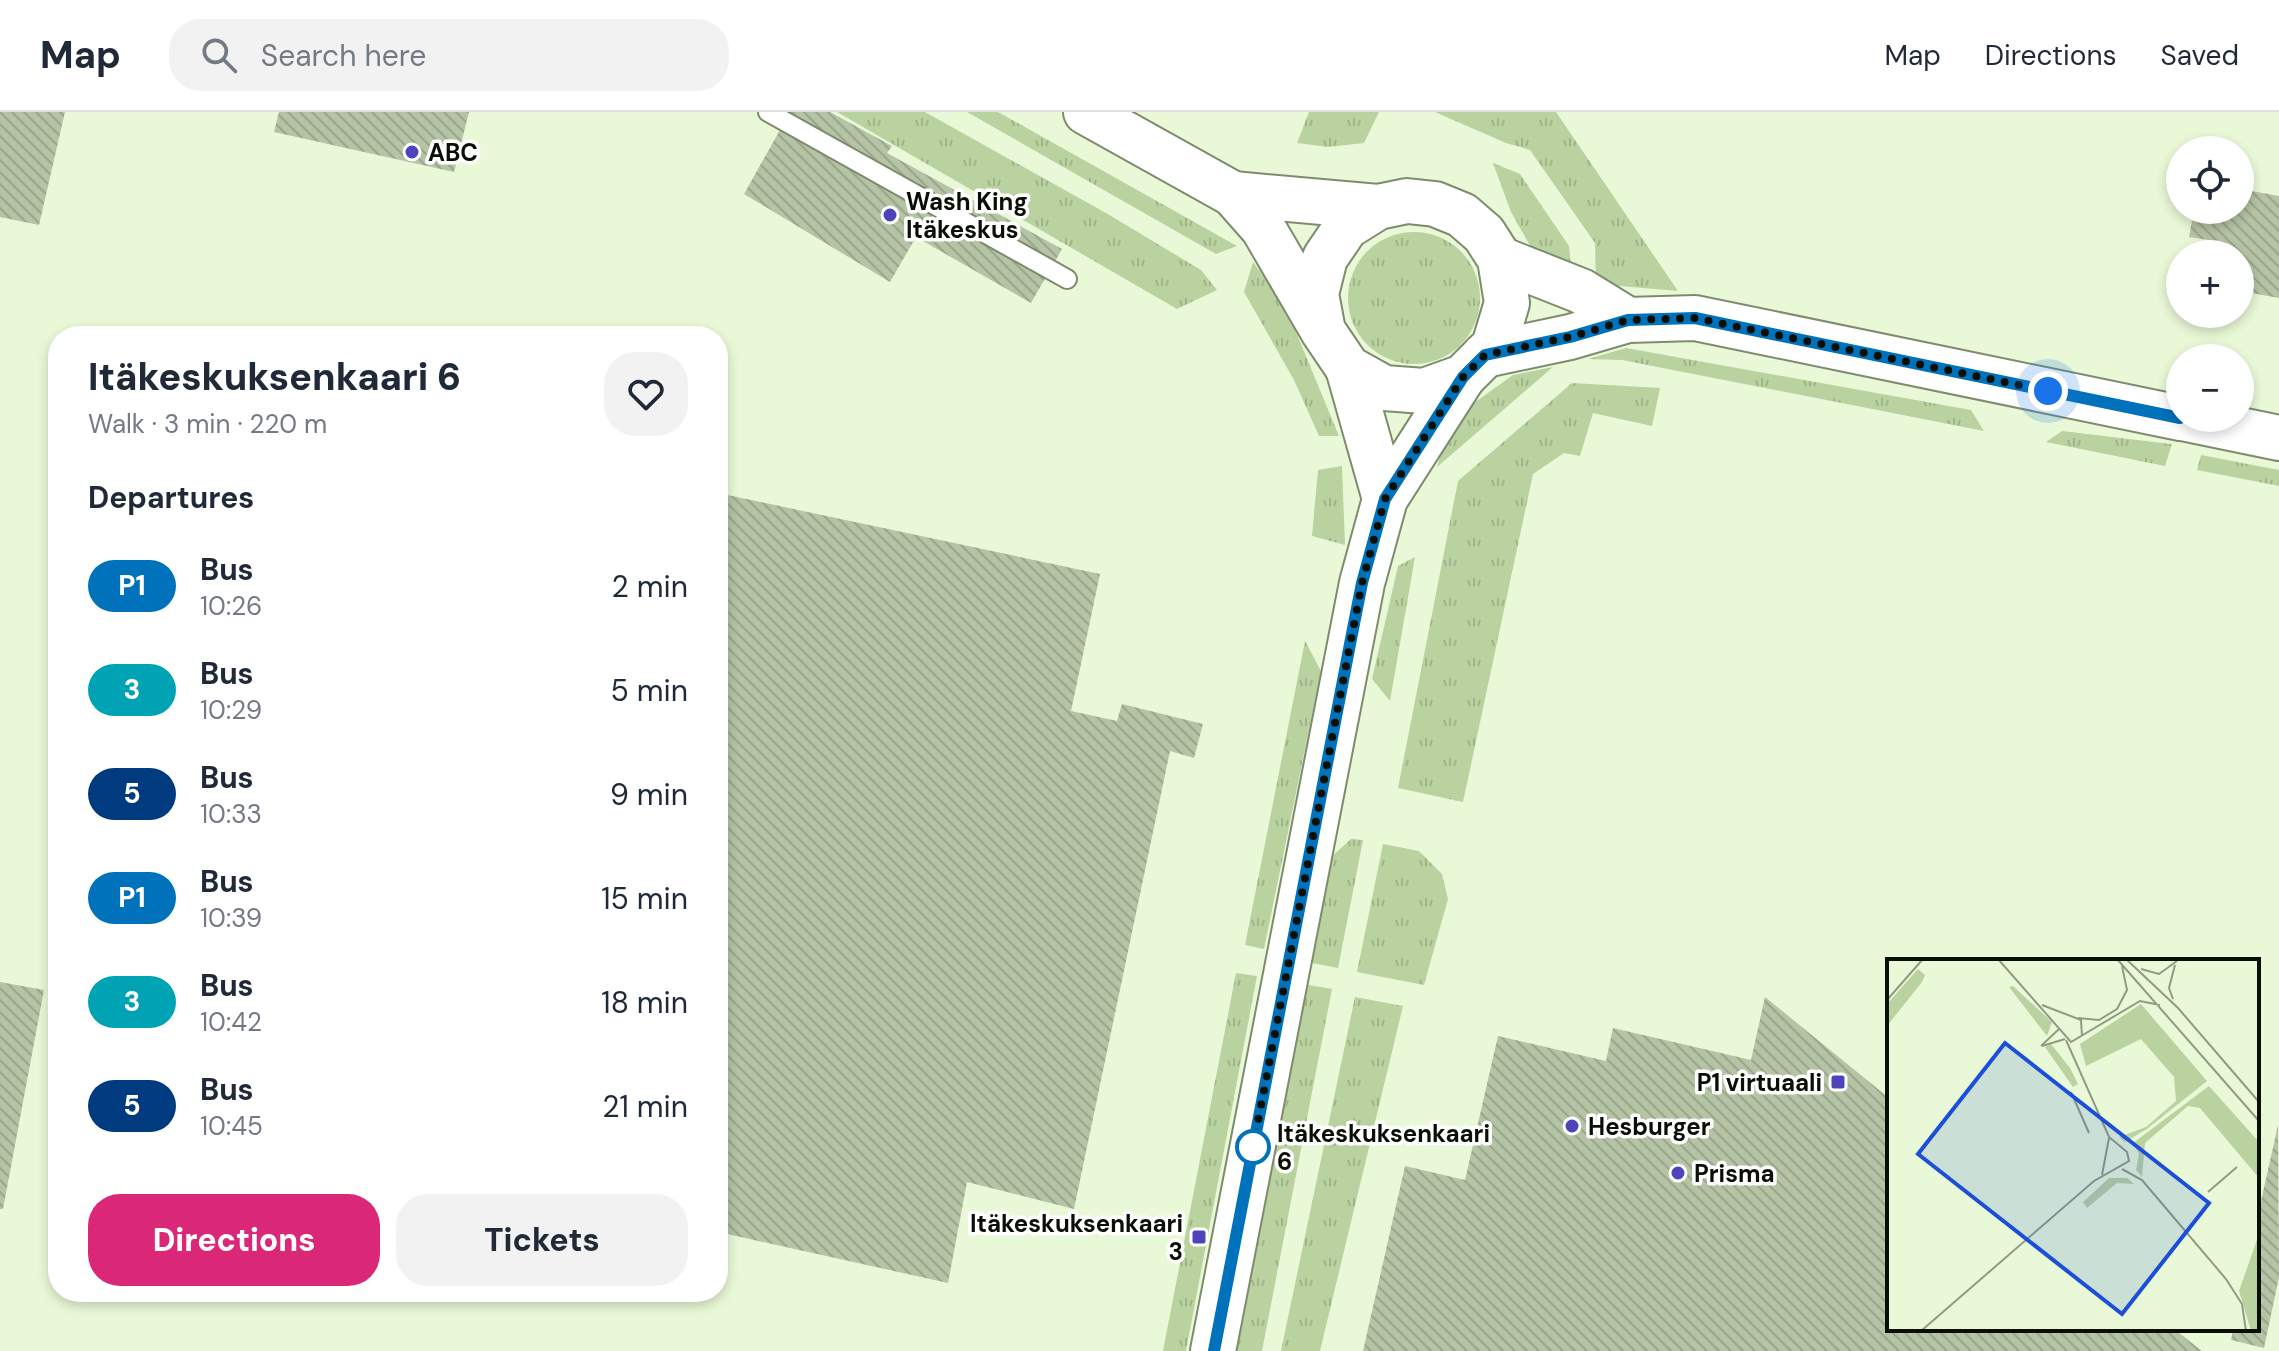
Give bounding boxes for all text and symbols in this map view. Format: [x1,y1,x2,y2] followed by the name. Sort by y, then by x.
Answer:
[169,19,729,91] search box
[40,30,121,80] text: Map
[197,33,241,77] icon: search
[261,36,426,75] text: Search here
[1884,37,1941,74] text: Map
[1985,37,2117,74] text: Directions
[2161,37,2239,74] text: Saved
[2166,136,2254,432] map controls
[2166,136,2254,224] button: locate
[428,137,478,168] place label: ABC
[403,143,421,161] marker: ABC
[906,186,1028,245] place label: Wash King Itäkeskus
[881,206,899,224] marker: Wash King Itäkeskus
[2166,240,2254,328] button: +
[2166,344,2254,432] button: −
[88,352,461,402] text: Itäkeskuksenkaari 6
[604,352,688,436] button: heart
[2028,371,2068,411] your location
[88,407,327,441] text: Walk · 3 min · 220 m
[88,478,254,517] text: Departures
[200,550,254,589] text: Bus
[118,567,146,604] text: P1
[612,567,688,606] text: 2 min
[200,589,262,623] text: 10:26
[200,654,254,693] text: Bus
[124,671,140,708] text: 3
[611,671,688,710] text: 5 min
[200,693,262,727] text: 10:29
[200,758,254,797] text: Bus
[123,775,141,812] text: 5
[610,775,688,814] text: 9 min
[200,797,262,831] text: 10:33
[200,862,254,901] text: Bus
[118,879,146,916] text: P1
[601,879,688,918] text: 15 min
[200,901,262,935] text: 10:39
[1887,959,2259,1331] inset map
[200,966,254,1005] text: Bus
[124,983,140,1020] text: 3
[601,983,688,1022] text: 18 min
[200,1005,262,1039] text: 10:42
[1697,1067,1822,1098] place label: P1 virtuaali
[200,1070,254,1109] text: Bus
[1829,1073,1847,1091] marker: P1 virtuaali
[123,1087,141,1124] text: 5
[602,1087,688,1126] text: 21 min
[200,1109,263,1143] text: 10:45
[1588,1111,1711,1142] place label: Hesburger
[1563,1117,1581,1135] marker: Hesburger
[1277,1118,1490,1177] place label: Itäkeskuksenkaari 6
[1236,1130,1270,1164] marker: Itäkeskuksenkaari 6
[1694,1158,1775,1189] place label: Prisma
[1669,1164,1687,1182] marker: Prisma
[88,1194,380,1286] button: Directions
[396,1194,688,1286] button: Tickets
[970,1208,1183,1267] place label: Itäkeskuksenkaari 3
[1190,1228,1208,1246] marker: Itäkeskuksenkaari 3

